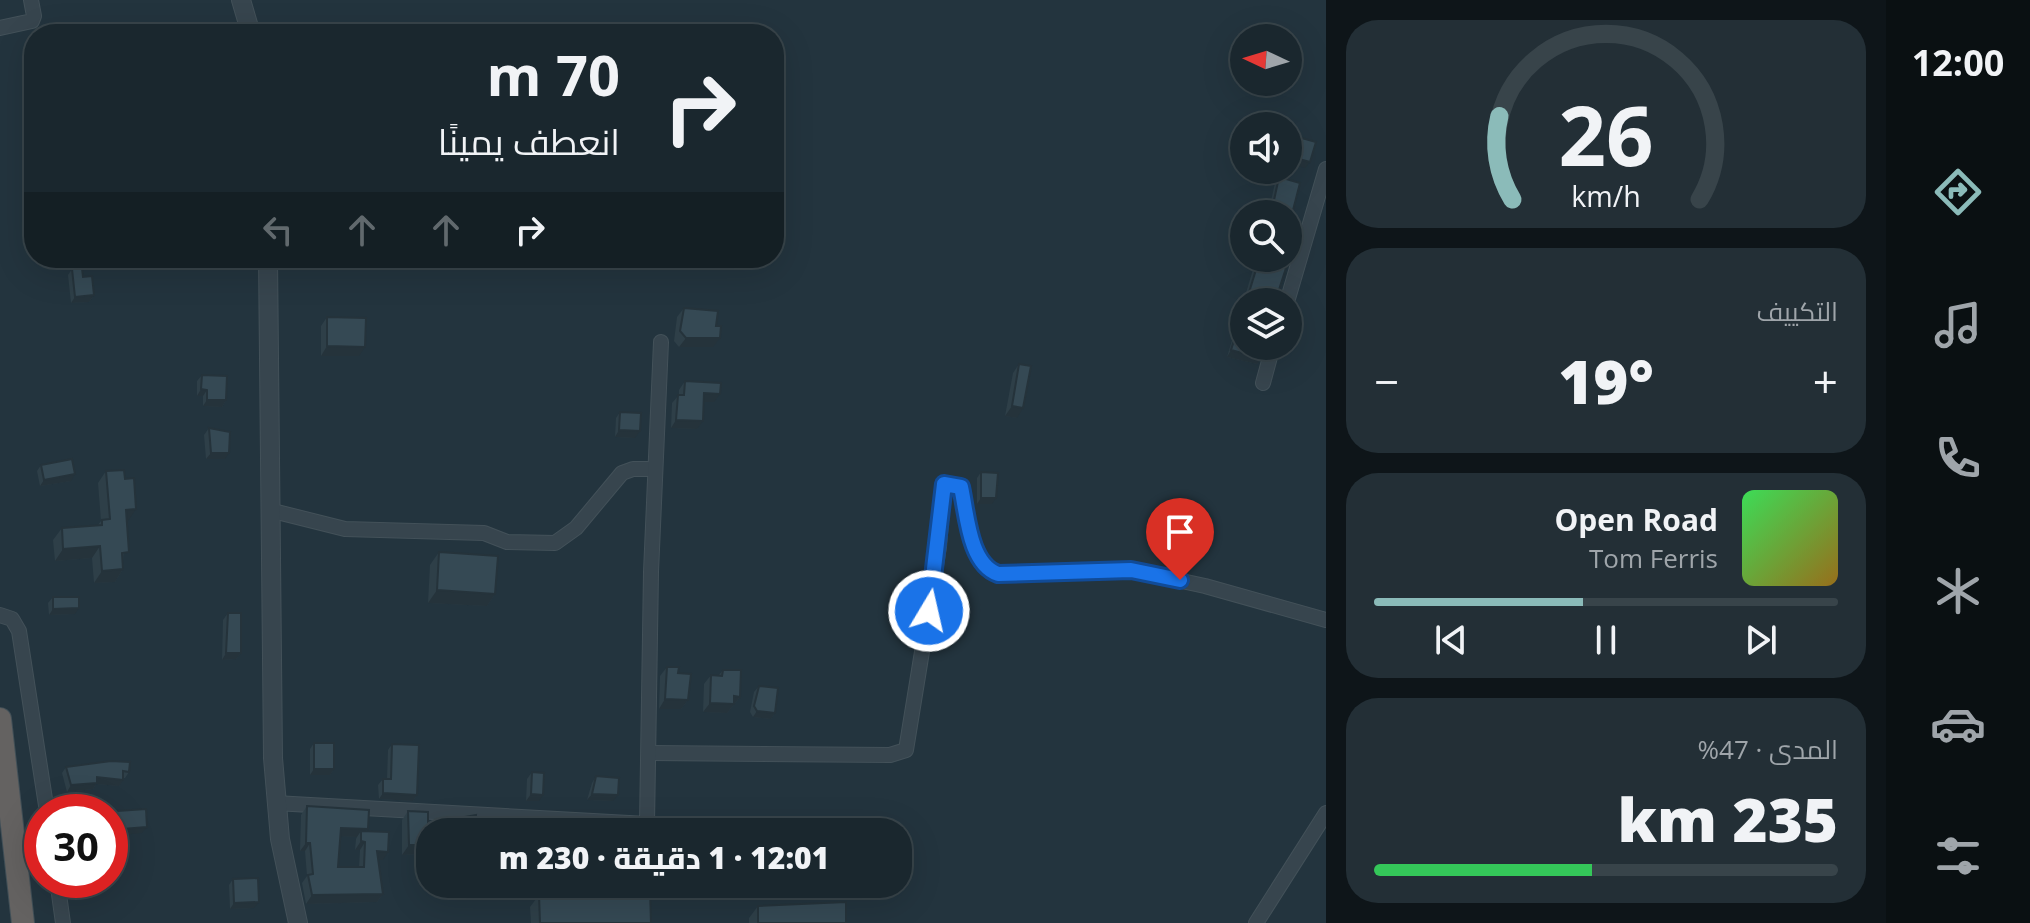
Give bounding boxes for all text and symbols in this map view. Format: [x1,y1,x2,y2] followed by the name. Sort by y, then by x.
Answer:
[1230,24,1302,96] north arrow
[1230,24,1302,360] map controls
[486,36,620,112] text: 70 m
[1912,38,2004,87] text: 12:00
[648,56,752,160] icon: right
[1558,77,1654,190] text: 26
[1230,112,1302,184] button: sound
[438,117,620,166] text: انعطف يمينًا
[1930,164,1986,220] icon: directions
[1571,176,1641,215] text: km/h
[1230,200,1302,272] button: search
[256,208,300,252] icon: left
[340,208,384,252] icon: ahead
[424,208,468,252] icon: ahead
[508,208,552,252] icon: right
[1230,288,1302,360] button: layers
[1756,293,1838,329] text: التكييف
[1930,297,1986,353] icon: music
[1558,340,1654,422] text: 19°
[1374,351,1399,411] text: −
[1813,351,1838,411] text: +
[1930,430,1986,486] icon: phone
[1146,498,1214,580] pin
[1554,499,1718,540] text: Open Road
[1158,510,1202,554] icon: arrive
[1589,540,1718,576] text: Tom Ferris
[1930,563,1986,619] icon: climate
[887,569,971,653] position arrow
[1429,618,1473,662] icon: previous
[1584,618,1628,662] icon: pause
[1739,618,1783,662] icon: next
[1930,696,1986,752] icon: car
[1698,731,1838,767] text: المدى · 47%
[1617,778,1838,860] text: 235 km
[24,794,128,898] speed limit sign: 30
[1930,828,1986,884] icon: filters
[499,837,829,878] text: 12:01 · 1 دقيقة · 230 m

